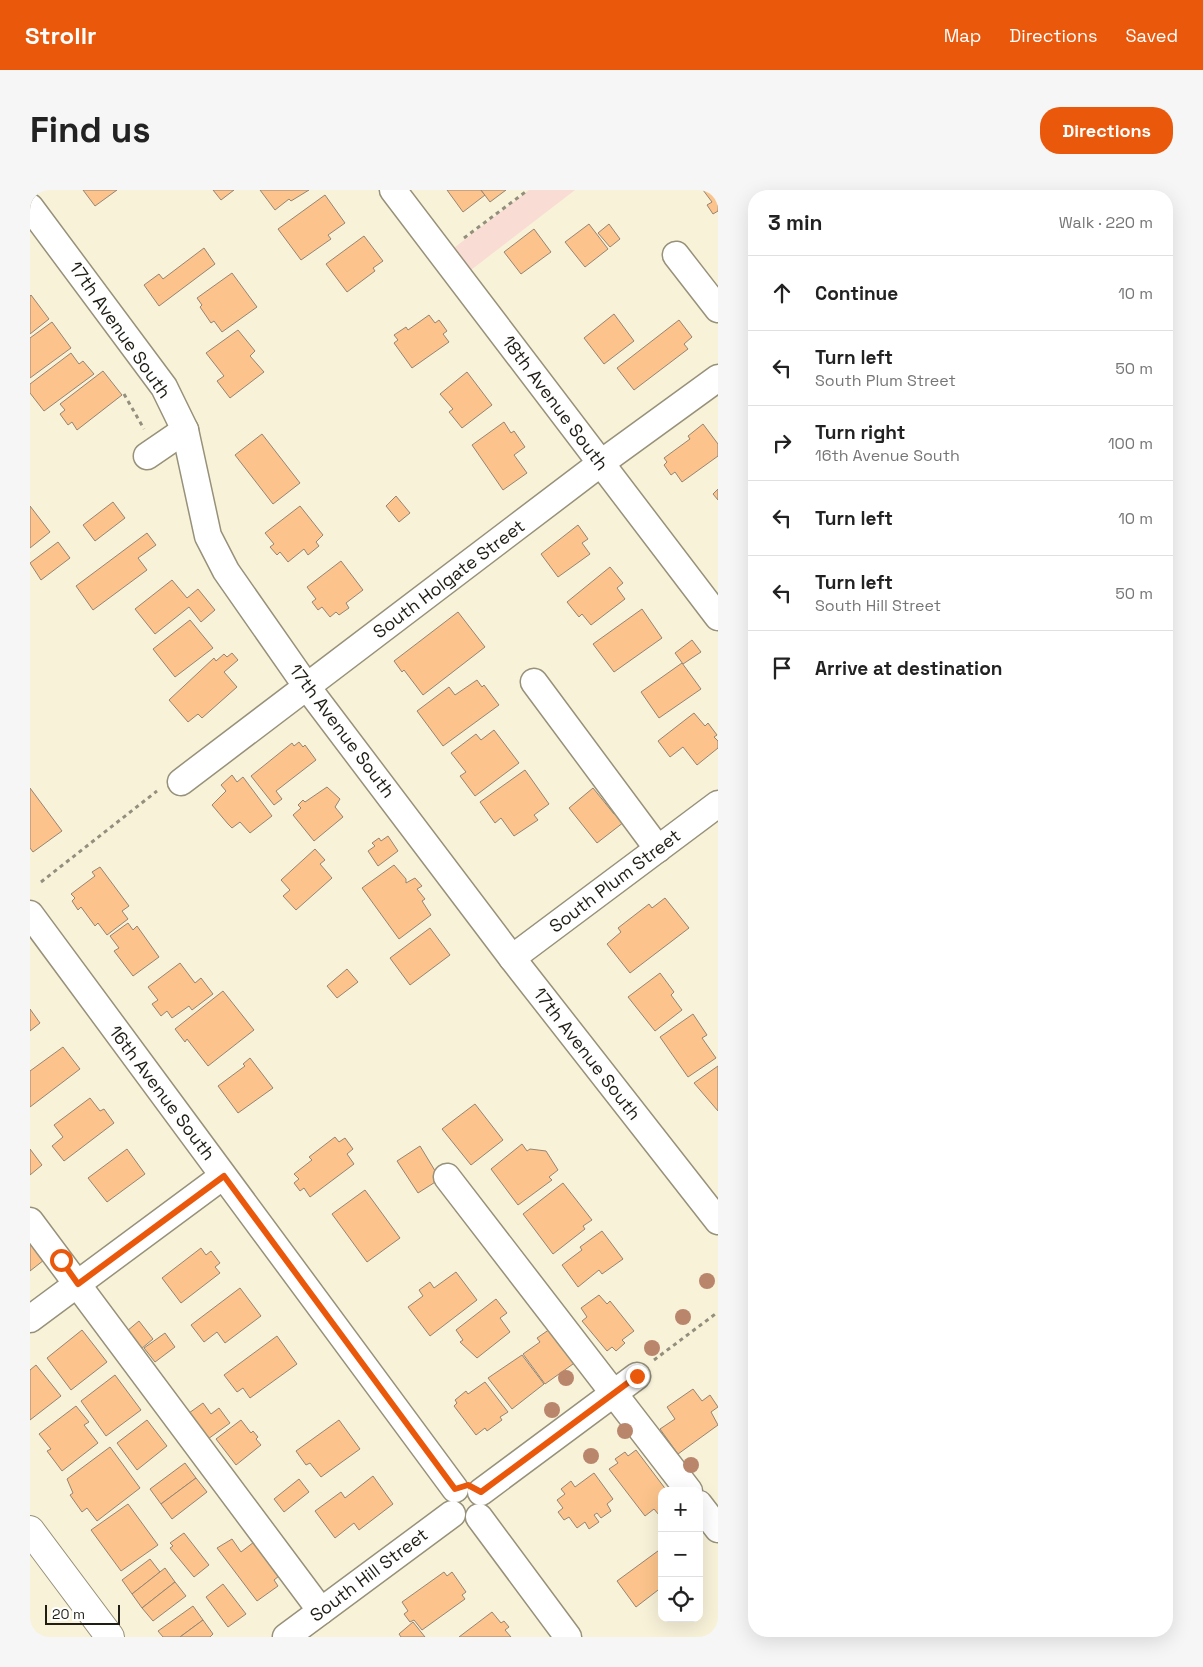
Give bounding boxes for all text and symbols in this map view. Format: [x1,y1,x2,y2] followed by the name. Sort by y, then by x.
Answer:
[25,20,97,51] text: Strollr
[944,24,981,47] text: Map
[1009,24,1098,47] text: Directions
[1126,24,1178,47] text: Saved
[1040,107,1173,154] button: Directions
[30,108,151,152] text: Find us
[768,209,823,236] text: 3 min
[1059,212,1153,233] text: Walk · 220 m
[65,257,176,403] street label: 17th Avenue South
[768,279,796,307] icon: ahead
[815,281,898,306] text: Continue
[1118,283,1153,304] text: 10 m
[497,331,614,475] street label: 18th Avenue South
[815,345,893,370] text: Turn left
[768,354,796,382] icon: left
[1115,358,1153,379] text: 50 m
[815,370,956,391] text: South Plum Street
[815,420,905,445] text: Turn right
[768,429,796,457] icon: right
[1108,433,1153,454] text: 100 m
[815,445,960,466] text: 16th Avenue South
[768,504,796,532] icon: left
[815,506,893,531] text: Turn left
[1118,508,1153,529] text: 10 m
[368,514,529,643] street label: South Holgate Street
[815,570,893,595] text: Turn left
[768,579,796,607] icon: left
[1115,583,1153,604] text: 50 m
[815,595,941,616] text: South Hill Street
[768,654,796,682] icon: arrive
[815,656,1003,681] text: Arrive at destination
[284,659,400,802] street label: 17th Avenue South
[544,824,685,937] street label: South Plum Street
[528,983,646,1125] street label: 17th Avenue South
[104,1021,221,1165] street label: 16th Avenue South
[50,1249,73,1272] route start
[626,1365,649,1388] route end
[658,1487,703,1622] map controls
[658,1487,703,1532] button: +
[305,1523,432,1626] street label: South Hill Street
[658,1532,703,1577] button: −
[658,1577,703,1622] button: locate
[45,1602,120,1625] scale bar
[52,1605,85,1623] text: 20 m

